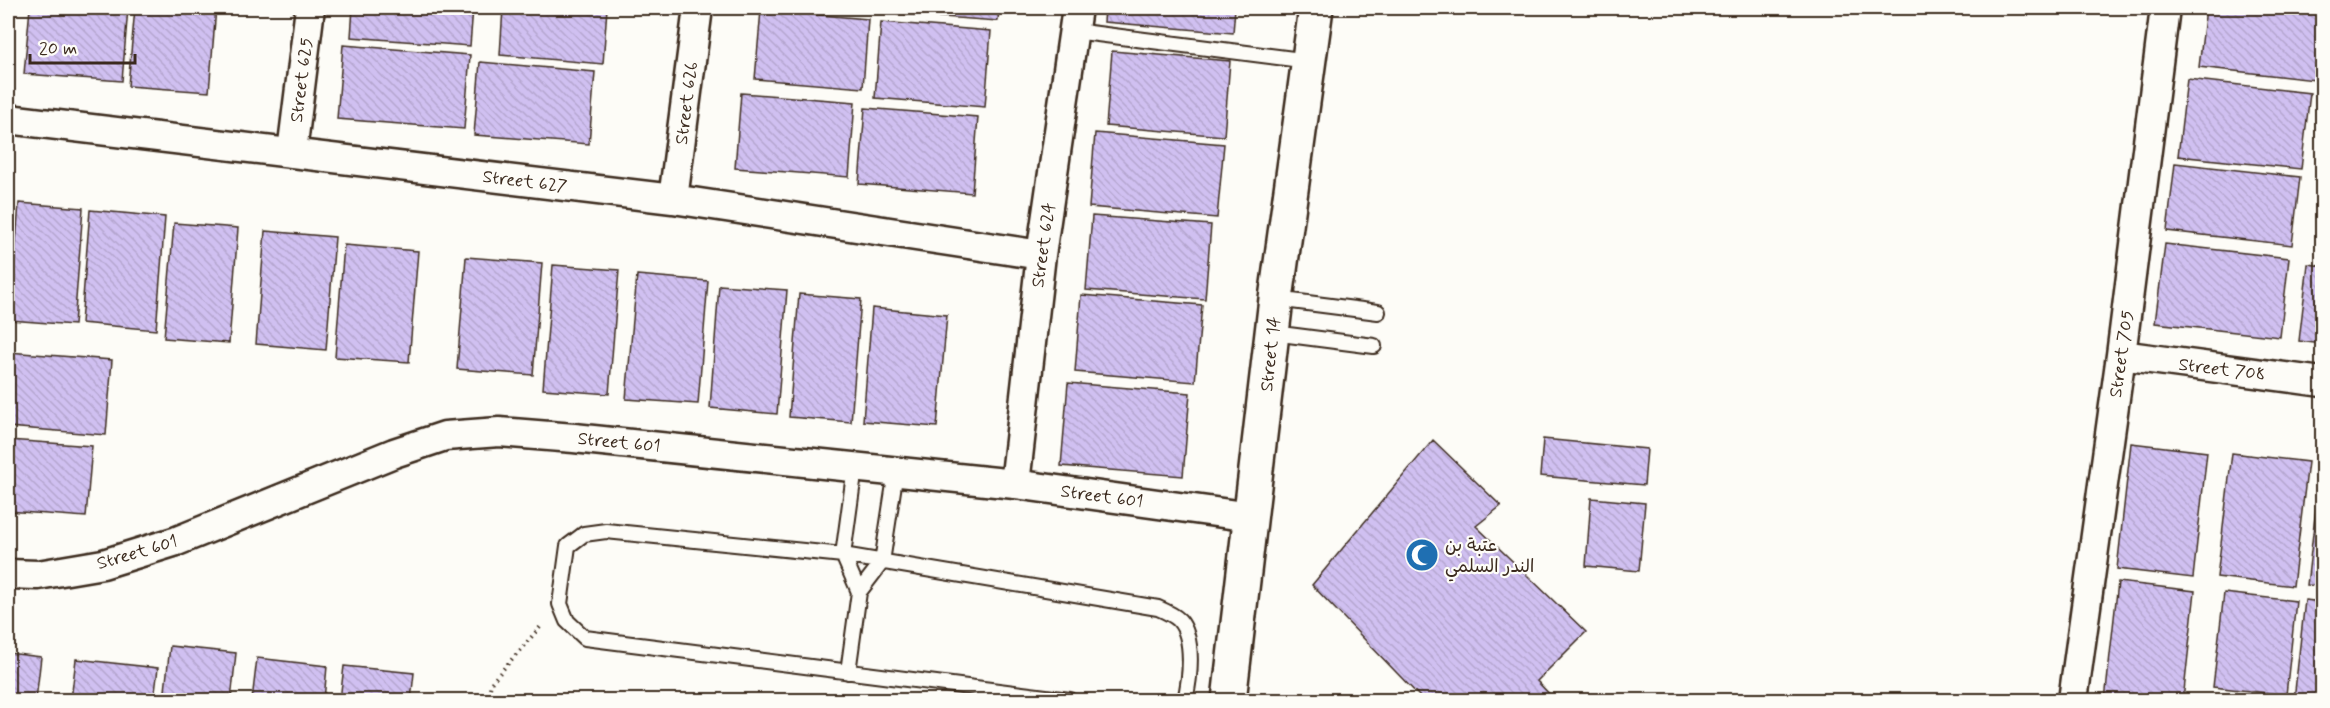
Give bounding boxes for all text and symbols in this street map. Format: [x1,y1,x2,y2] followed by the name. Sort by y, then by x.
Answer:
[30,27,135,65] scale bar
[285,36,319,124] street label: Street 625
[39,37,77,61] text: 20 m
[670,60,704,146] street label: Street 626
[481,165,569,199] street label: Street 627
[1026,201,1062,289] street label: Street 624
[2104,309,2140,399] street label: Street 705
[1255,315,1287,393] street label: Street 14
[2177,353,2267,387] street label: Street 708
[576,427,661,459] street label: Street 601
[1059,479,1145,515] street label: Street 601
[94,530,180,576] street label: Street 601
[1445,534,1534,582] place label: عتبة بن الندر السلمي
[1404,537,1440,573] mosque icon: عتبة بن الندر السلمي

